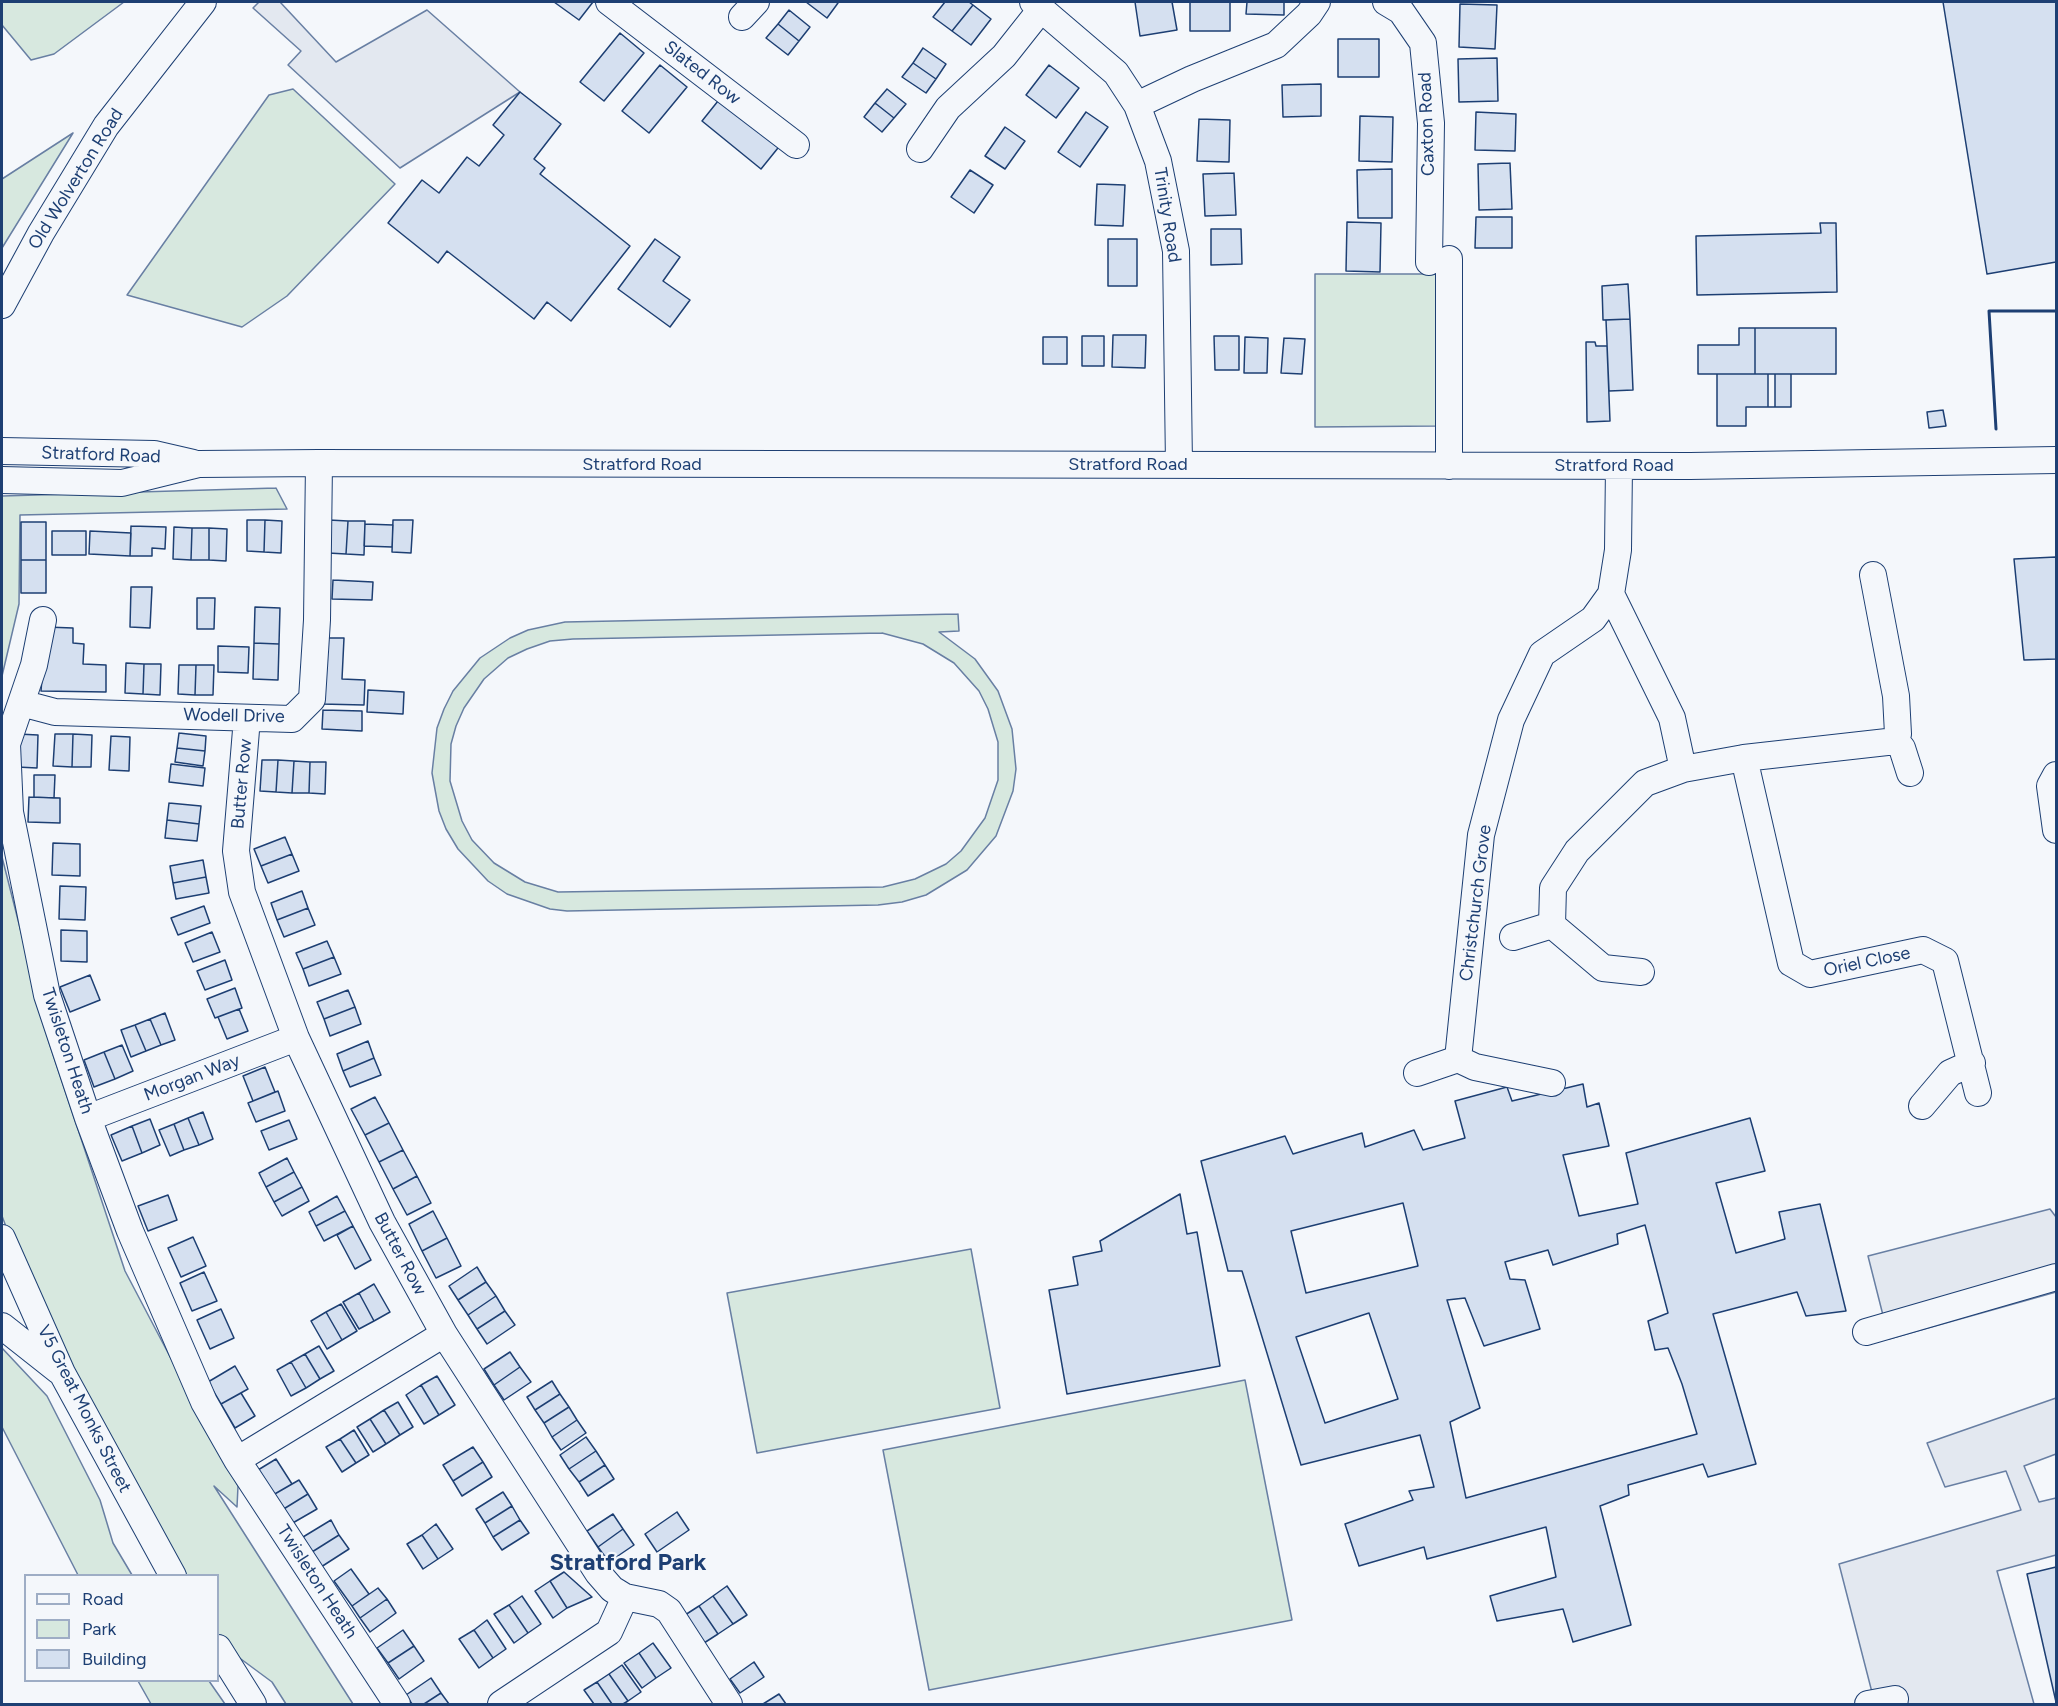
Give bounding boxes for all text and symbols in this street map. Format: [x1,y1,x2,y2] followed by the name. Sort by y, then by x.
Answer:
[659,36,745,110] street label: Slated Row
[1414,72,1440,176] street label: Caxton Road
[24,105,128,253] street label: Old Wolverton Road
[1149,166,1185,264] street label: Trinity Road
[41,442,161,468] street label: Stratford Road
[582,454,702,476] street label: Stratford Road
[1068,454,1188,476] street label: Stratford Road
[1554,455,1674,477] street label: Stratford Road
[183,704,285,728] street label: Wodell Drive
[227,738,257,830] street label: Butter Row
[1456,824,1496,982] street label: Christchurch Grove
[1822,942,1912,982] street label: Oriel Close
[36,985,98,1117] street label: Twisleton Heath
[141,1050,243,1106] street label: Morgan Way
[369,1209,431,1299] street label: Butter Row
[32,1322,136,1496] street label: V5 Great Monks Street
[272,1521,362,1643] street label: Twisleton Heath
[550,1549,706,1577] district label: Stratford Park
[24,1574,219,1682] legend
[82,1588,123,1610] text: Road
[82,1618,116,1640] text: Park
[82,1648,147,1670] text: Building

